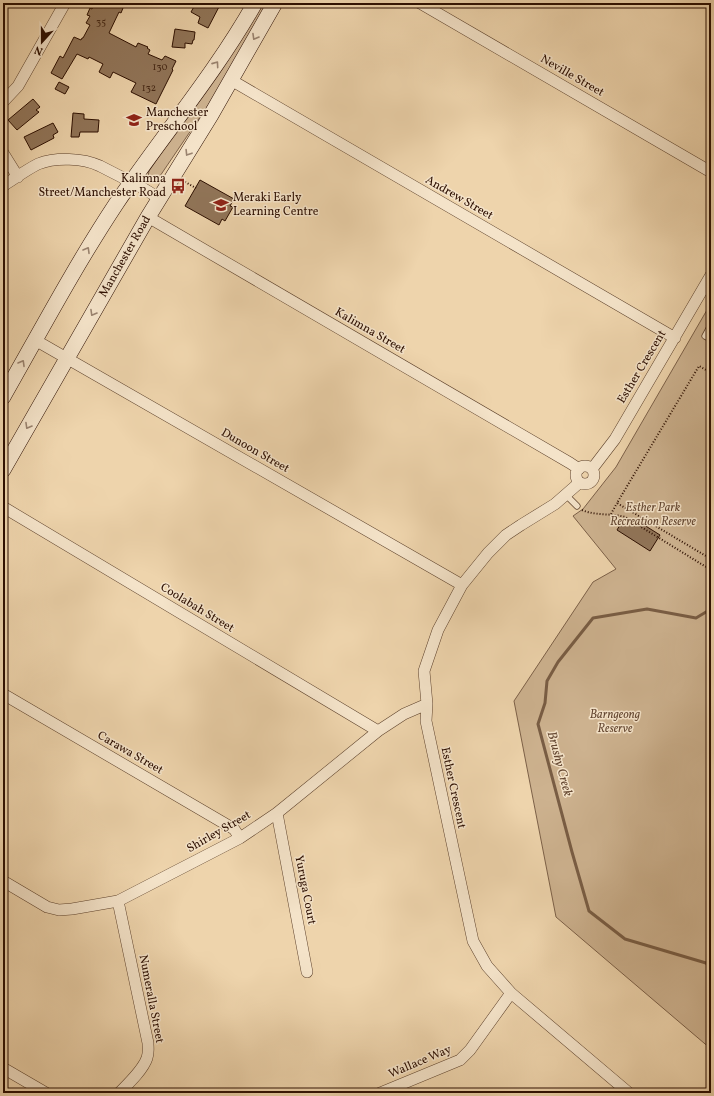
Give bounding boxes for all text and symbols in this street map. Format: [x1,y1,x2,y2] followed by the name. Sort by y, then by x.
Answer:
[96,15,106,29] house number: 35
[22,22,62,62] north arrow
[253,33,260,40] one-way arrow
[33,42,45,58] text: N
[537,51,607,101] street label: Neville Street
[153,60,167,74] house number: 130
[211,61,219,68] one-way arrow
[142,81,156,95] house number: 132
[146,105,208,135] place label: Manchester Preschool
[125,111,143,129] school or university icon: Manchester Preschool
[185,149,192,156] one-way arrow
[39,171,166,201] place label: Kalimna Street/Manchester Road
[422,172,496,224] street label: Andrew Street
[169,177,187,195] bus stop icon: Kalimna Street/Manchester Road
[233,190,319,220] place label: Meraki Early Learning Centre
[212,196,230,214] school or university icon: Meraki Early Learning Centre
[96,213,155,300] street label: Manchester Road
[83,247,90,254] one-way arrow
[332,304,408,358] street label: Kalimna Street
[90,309,97,316] one-way arrow
[614,327,670,407] street label: Esther Crescent
[18,360,25,367] one-way arrow
[26,422,33,429] one-way arrow
[218,425,292,477] street label: Dunoon Street
[610,500,697,530] park label: Esther Park Recreation Reserve
[157,580,237,636] street label: Coolabah Street
[590,707,640,737] park label: Barngeong Reserve
[94,728,166,778] street label: Carawa Street
[542,729,576,799] water label: Brushy Creek
[437,746,469,830] street label: Esther Crescent
[184,807,254,857] street label: Shirley Street
[290,854,320,926] street label: Yuruga Court
[135,953,167,1045] street label: Numeralla Street
[386,1041,454,1082] street label: Wallace Way

